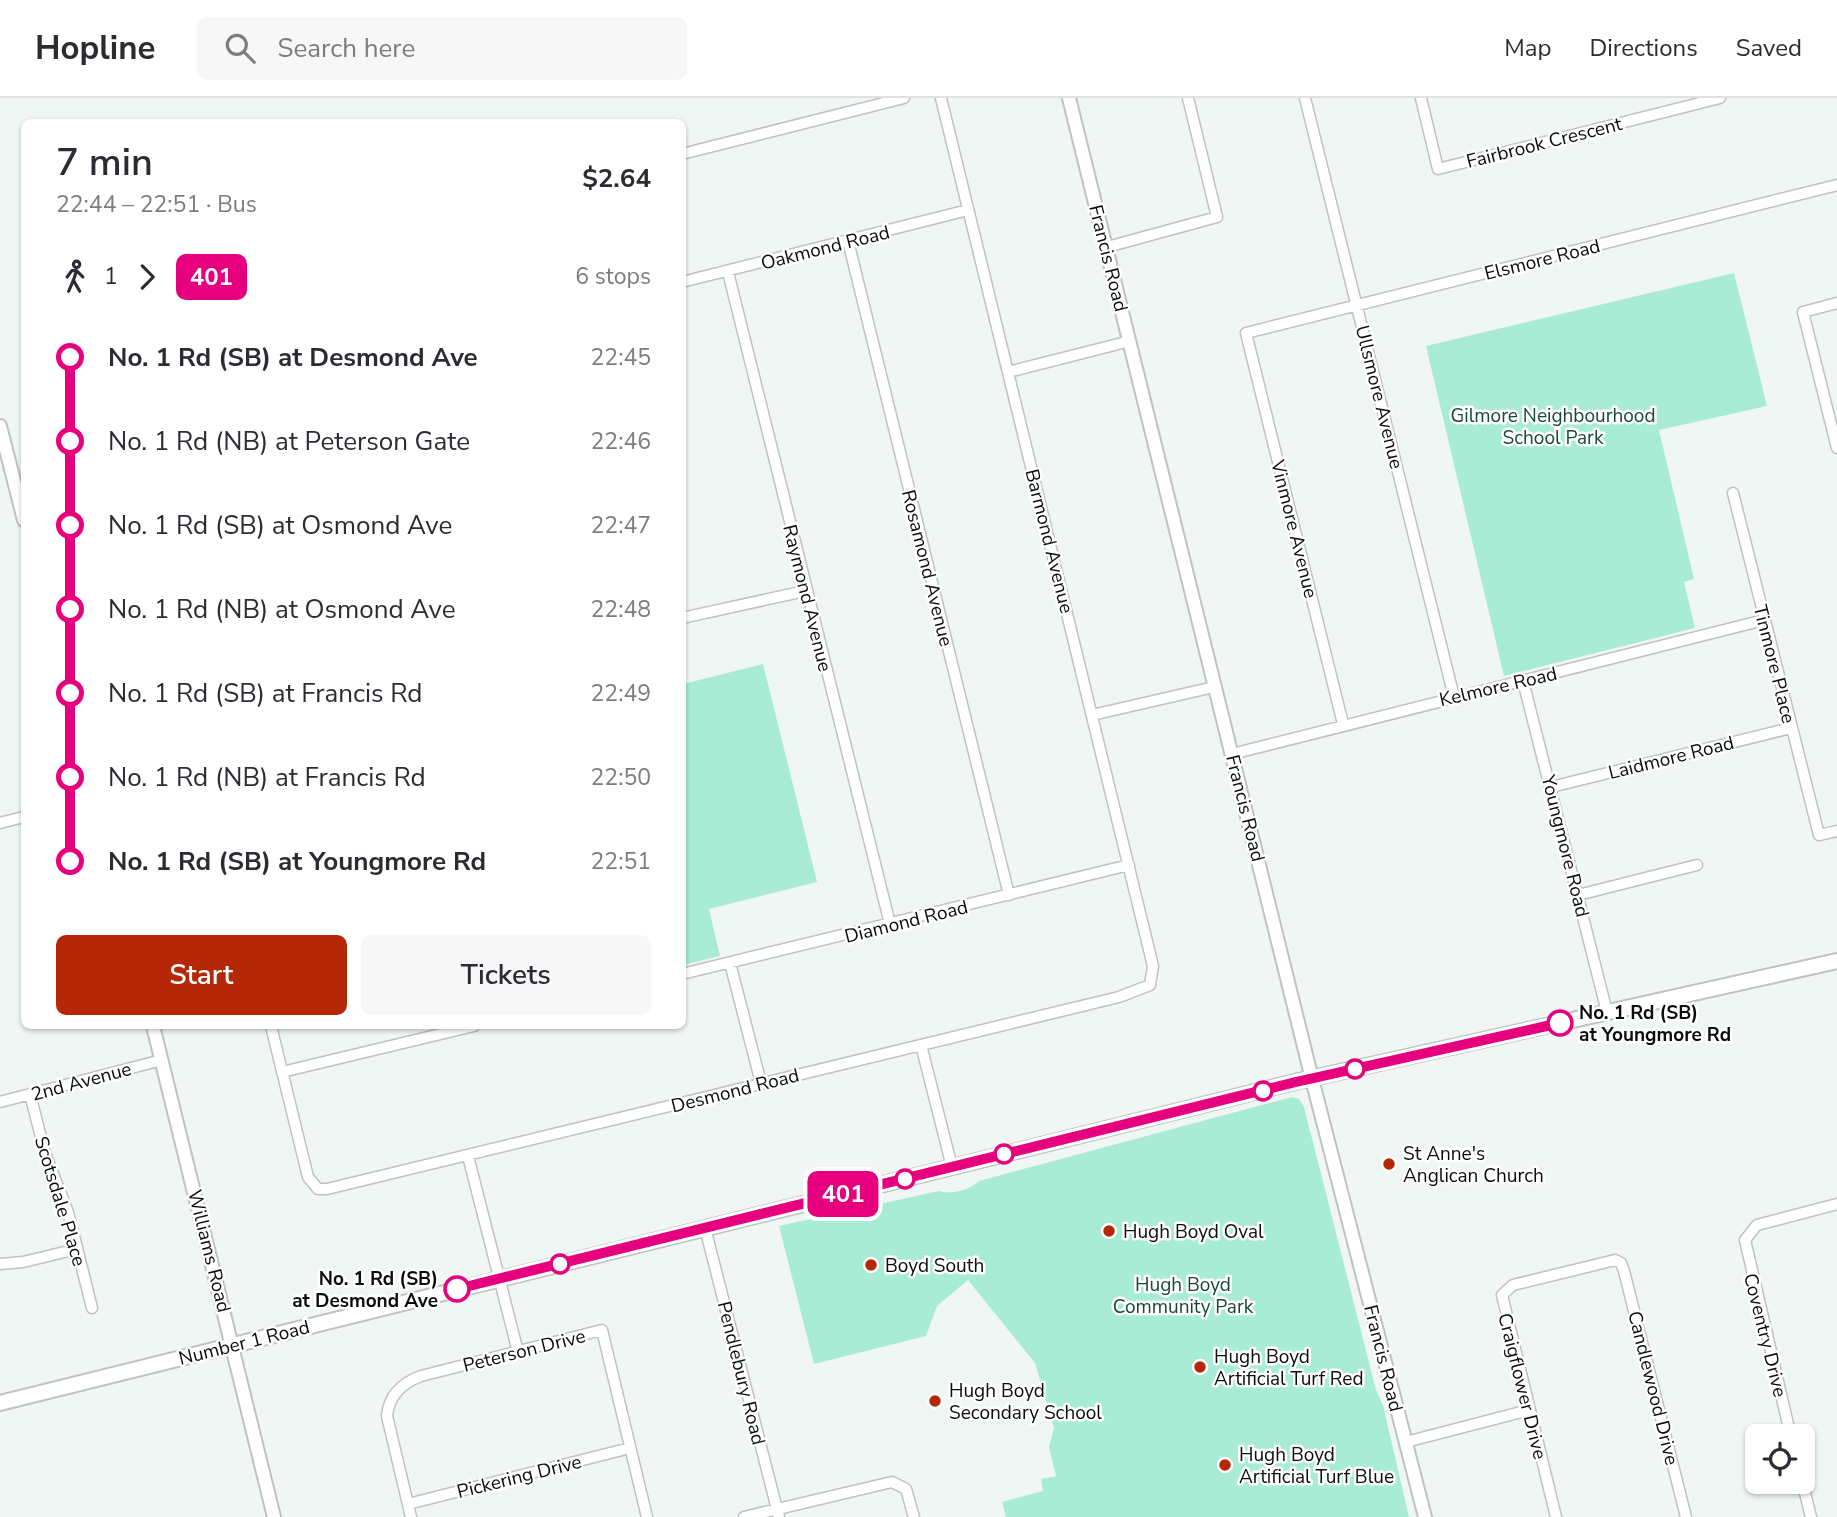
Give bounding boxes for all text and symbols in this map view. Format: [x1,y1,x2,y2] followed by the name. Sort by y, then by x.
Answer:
[197,17,687,80] search box
[35,26,155,71] text: Hopline
[221,29,259,67] icon: search
[277,31,415,66] text: Search here
[1504,32,1551,64] text: Map
[1589,32,1698,64] text: Directions
[1736,32,1802,64] text: Saved
[1464,111,1625,175] street label: Fairbrook Crescent
[56,137,153,188] text: 7 min
[582,161,651,196] text: $2.64
[56,189,257,220] text: 22:44 – 22:51 · Bus
[1082,202,1134,314] street label: Francis Road
[758,219,892,277] street label: Oakmond Road
[1482,233,1603,287] street label: Elsmore Road
[56,258,94,296] icon: walk
[128,258,166,296] icon: forward
[104,261,118,292] text: 1
[190,261,233,293] text: 401
[575,261,651,292] text: 6 stops
[1349,323,1409,472] street label: Ullsmore Avenue
[108,340,478,375] text: No. 1 Rd (SB) at Desmond Ave
[591,342,651,373] text: 22:45
[1451,403,1655,451] park label: Gilmore Neighbourhood School Park
[108,424,470,459] text: No. 1 Rd (NB) at Peterson Gate
[591,426,651,457] text: 22:46
[1264,457,1324,601] street label: Vinmore Avenue
[1019,466,1080,616] street label: Barmond Avenue
[895,487,959,649] street label: Rosamond Avenue
[108,508,452,543] text: No. 1 Rd (SB) at Osmond Ave
[591,510,651,541] text: 22:47
[776,522,838,674] street label: Raymond Avenue
[108,592,456,627] text: No. 1 Rd (NB) at Osmond Ave
[591,594,651,625] text: 22:48
[1747,602,1801,726] street label: Tinmore Place
[1437,661,1560,713] street label: Kelmore Road
[108,676,422,711] text: No. 1 Rd (SB) at Francis Rd
[591,678,651,709] text: 22:49
[1606,730,1737,786] street label: Laidmore Road
[1219,752,1271,864] street label: Francis Road
[108,760,426,795] text: No. 1 Rd (NB) at Francis Rd
[591,762,651,793] text: 22:50
[1535,771,1595,920] street label: Youngmore Road
[108,844,486,879] text: No. 1 Rd (SB) at Youngmore Rd
[591,846,651,877] text: 22:51
[842,894,971,950] street label: Diamond Road
[56,935,347,1015] button: Start
[361,935,651,1015] button: Tickets
[1579,1000,1731,1048] place label: No. 1 Rd (SB) at Youngmore Rd
[1547,1010,1573,1036] marker: No. 1 Rd (SB) at Youngmore Rd
[28,1056,134,1108] street label: 2nd Avenue
[1345,1059,1365,1079] unlabelled marker
[668,1062,802,1119] street label: Desmond Road
[1253,1081,1273,1101] unlabelled marker
[28,1133,92,1269] street label: Scotsdale Place
[1403,1141,1544,1189] place label: St Anne's Anglican Church
[994,1144,1014,1164] unlabelled marker
[1381,1156,1397,1172] marker: St Anne's Anglican Church
[895,1169,915,1189] unlabelled marker
[803,1171,883,1217] line badge: 401
[821,1178,865,1210] text: 401
[181,1187,237,1315] street label: Williams Road
[1123,1219,1264,1245] place label: Hugh Boyd Oval
[1101,1223,1117,1239] marker: Hugh Boyd Oval
[885,1253,984,1279] place label: Boyd South
[550,1254,570,1274] unlabelled marker
[863,1257,879,1273] marker: Boyd South
[292,1266,438,1314] place label: No. 1 Rd (SB) at Desmond Ave
[1737,1271,1793,1400] street label: Coventry Drive
[1113,1272,1254,1320] park label: Hugh Boyd Community Park
[444,1276,470,1302] marker: No. 1 Rd (SB) at Desmond Ave
[711,1299,771,1448] street label: Pendlebury Road
[1357,1302,1409,1414] street label: Francis Road
[1621,1308,1685,1468] street label: Candlewood Drive
[1491,1310,1553,1462] street label: Craigflower Drive
[176,1314,313,1372] street label: Number 1 Road
[460,1323,588,1379] street label: Peterson Drive
[1214,1344,1364,1392] place label: Hugh Boyd Artificial Turf Red
[1192,1359,1208,1375] marker: Hugh Boyd Artificial Turf Red
[949,1378,1102,1426] place label: Hugh Boyd Secondary School
[927,1393,943,1409] marker: Hugh Boyd Secondary School
[1745,1424,1815,1494] map controls
[1745,1424,1815,1494] button: locate
[1239,1442,1394,1490] place label: Hugh Boyd Artificial Turf Blue
[454,1449,584,1505] street label: Pickering Drive
[1217,1457,1233,1473] marker: Hugh Boyd Artificial Turf Blue

